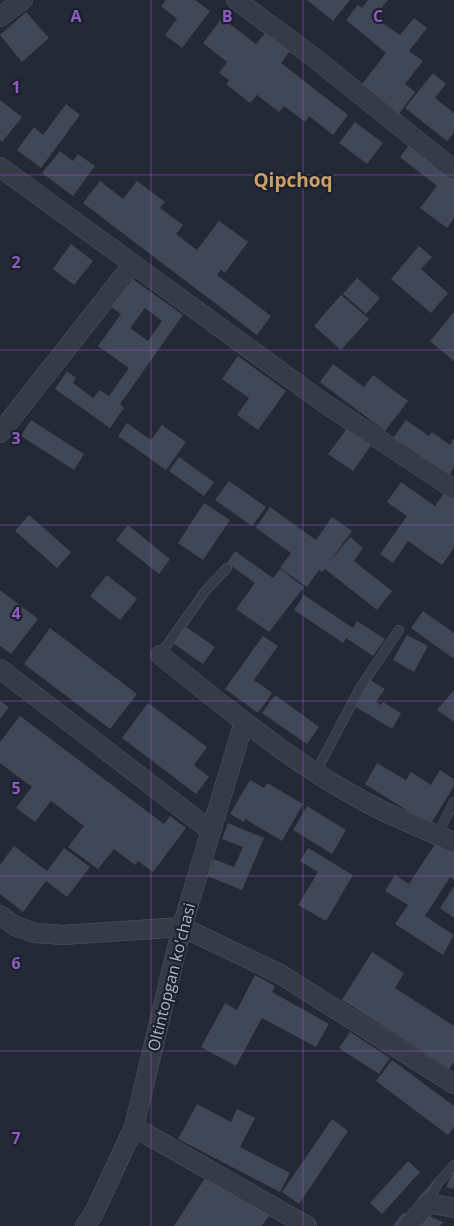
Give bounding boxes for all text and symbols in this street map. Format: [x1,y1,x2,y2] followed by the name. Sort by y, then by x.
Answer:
[70,5,82,27] text: A
[222,5,232,27] text: B
[373,5,383,27] text: C
[11,76,21,98] text: 1
[254,167,333,193] district label: Qipchoq
[11,251,21,273] text: 2
[11,427,21,449] text: 3
[11,602,21,624] text: 4
[11,777,21,799] text: 5
[142,900,200,1054] street label: Oltintopgan ko'chasi
[11,952,21,974] text: 6
[11,1127,21,1149] text: 7

